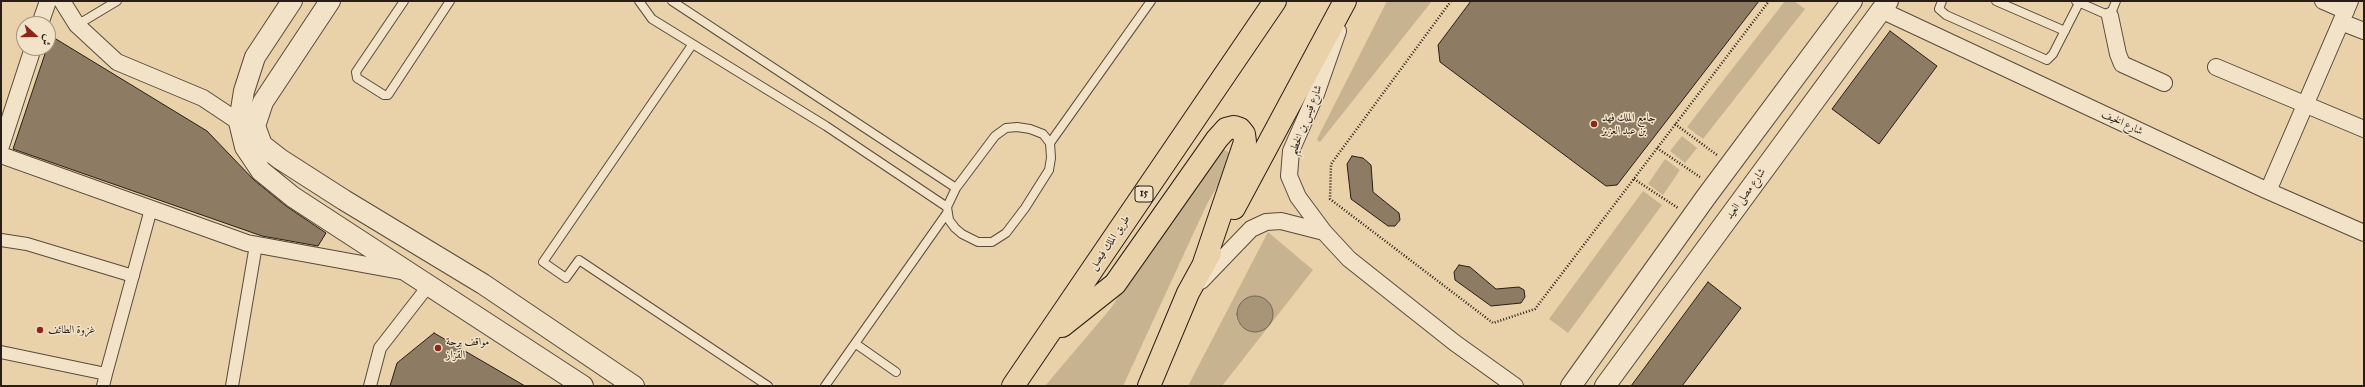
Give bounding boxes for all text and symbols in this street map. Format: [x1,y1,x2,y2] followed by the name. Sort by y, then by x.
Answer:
[16,16,56,56] north arrow
[39,33,55,48] text: ش
[1287,83,1325,157] street label: شارع قيس بن الخطيم
[2099,108,2145,138] street label: شارع الخيف
[1602,111,1656,137] place label: جامع الملك فهد بن عبد العزيز
[1589,119,1599,129] marker: جامع الملك فهد بن عبد العزيز
[1723,166,1769,222] street label: شارع مصلى العيد
[1135,186,1153,202] road number: 15
[1087,213,1133,273] street label: طريق الملك فيصل
[48,323,95,337] place label: غزوة الطائف
[35,325,45,335] marker: غزوة الطائف
[446,335,489,361] place label: مواقف برحة القزاز
[433,343,443,353] marker: مواقف برحة القزاز

